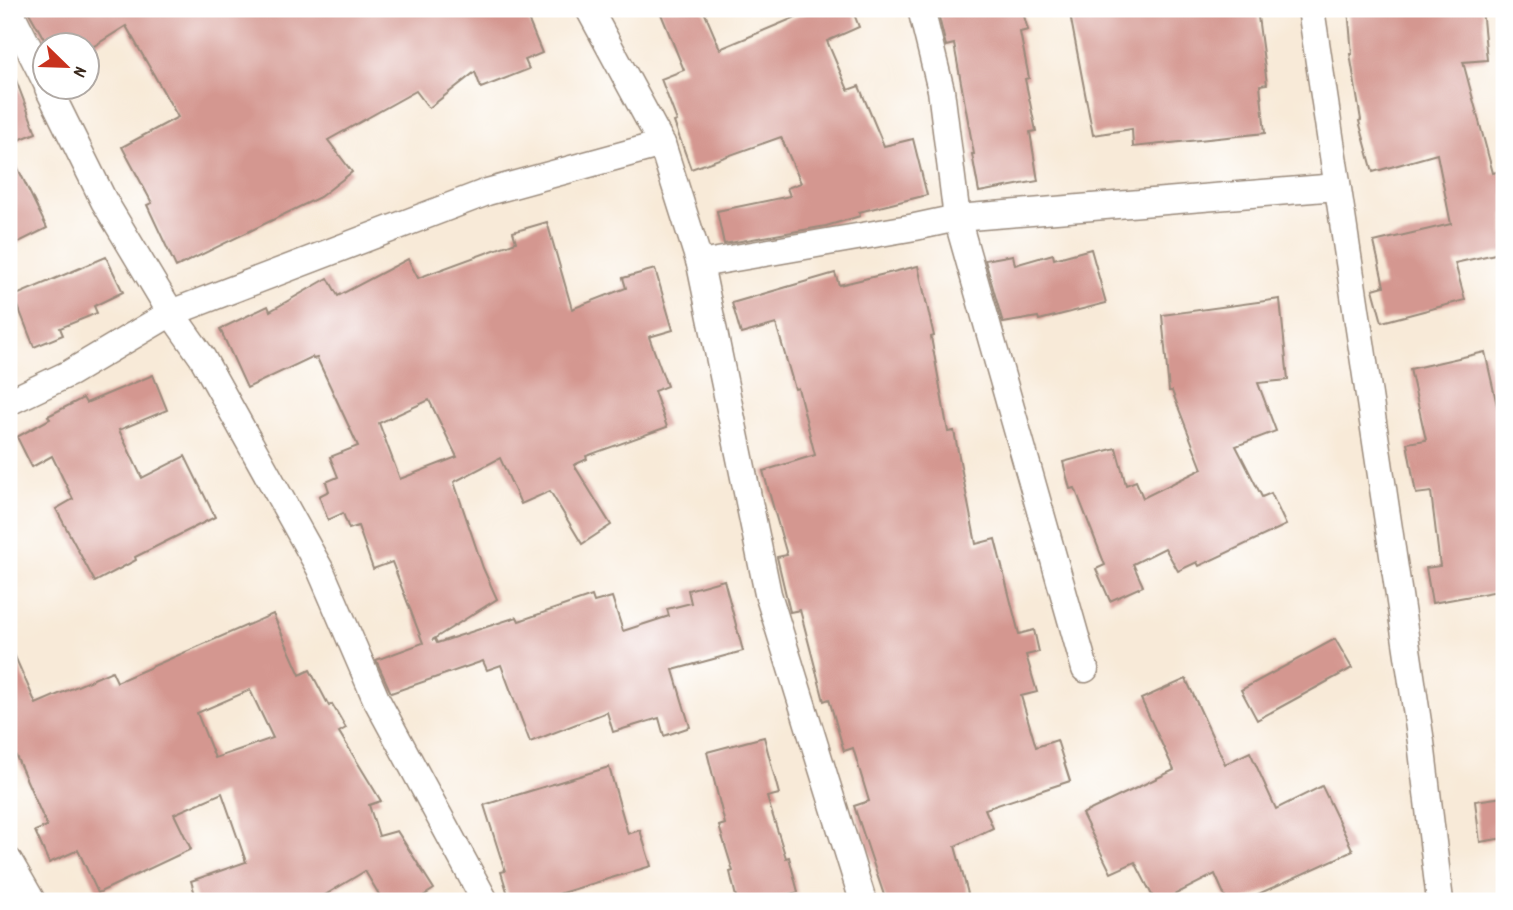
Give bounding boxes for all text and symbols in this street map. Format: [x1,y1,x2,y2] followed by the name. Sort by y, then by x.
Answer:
[32,32,102,102] north arrow
[64,62,93,81] text: N

